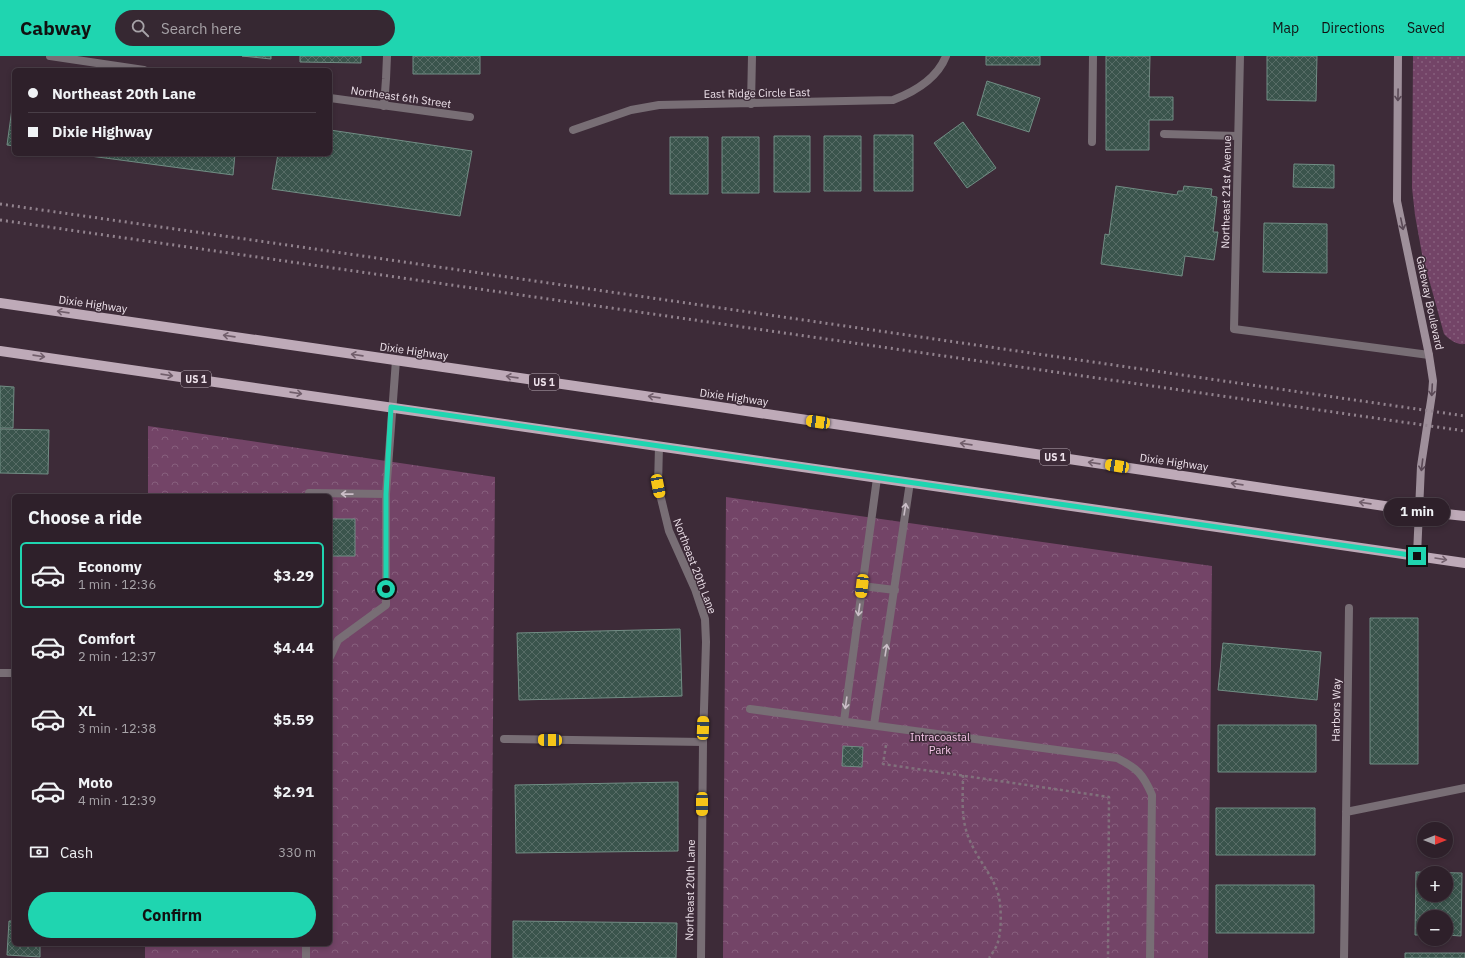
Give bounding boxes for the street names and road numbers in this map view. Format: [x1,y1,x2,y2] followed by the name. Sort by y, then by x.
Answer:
[350,83,452,111] street label: Northeast 6th Street
[704,85,811,101] street label: East Ridge Circle East
[1218,135,1234,249] street label: Northeast 21st Avenue
[1413,255,1447,351] street label: Gateway Boulevard
[58,292,129,316] street label: Dixie Highway
[379,339,450,363] street label: Dixie Highway
[181,371,211,387] road number: US 1
[529,374,559,390] road number: US 1
[699,385,770,409] street label: Dixie Highway
[1040,449,1070,465] road number: US 1
[1139,450,1210,474] street label: Dixie Highway
[670,516,720,616] street label: Northeast 20th Lane
[1328,678,1344,742] street label: Harbors Way
[682,839,698,941] street label: Northeast 20th Lane

